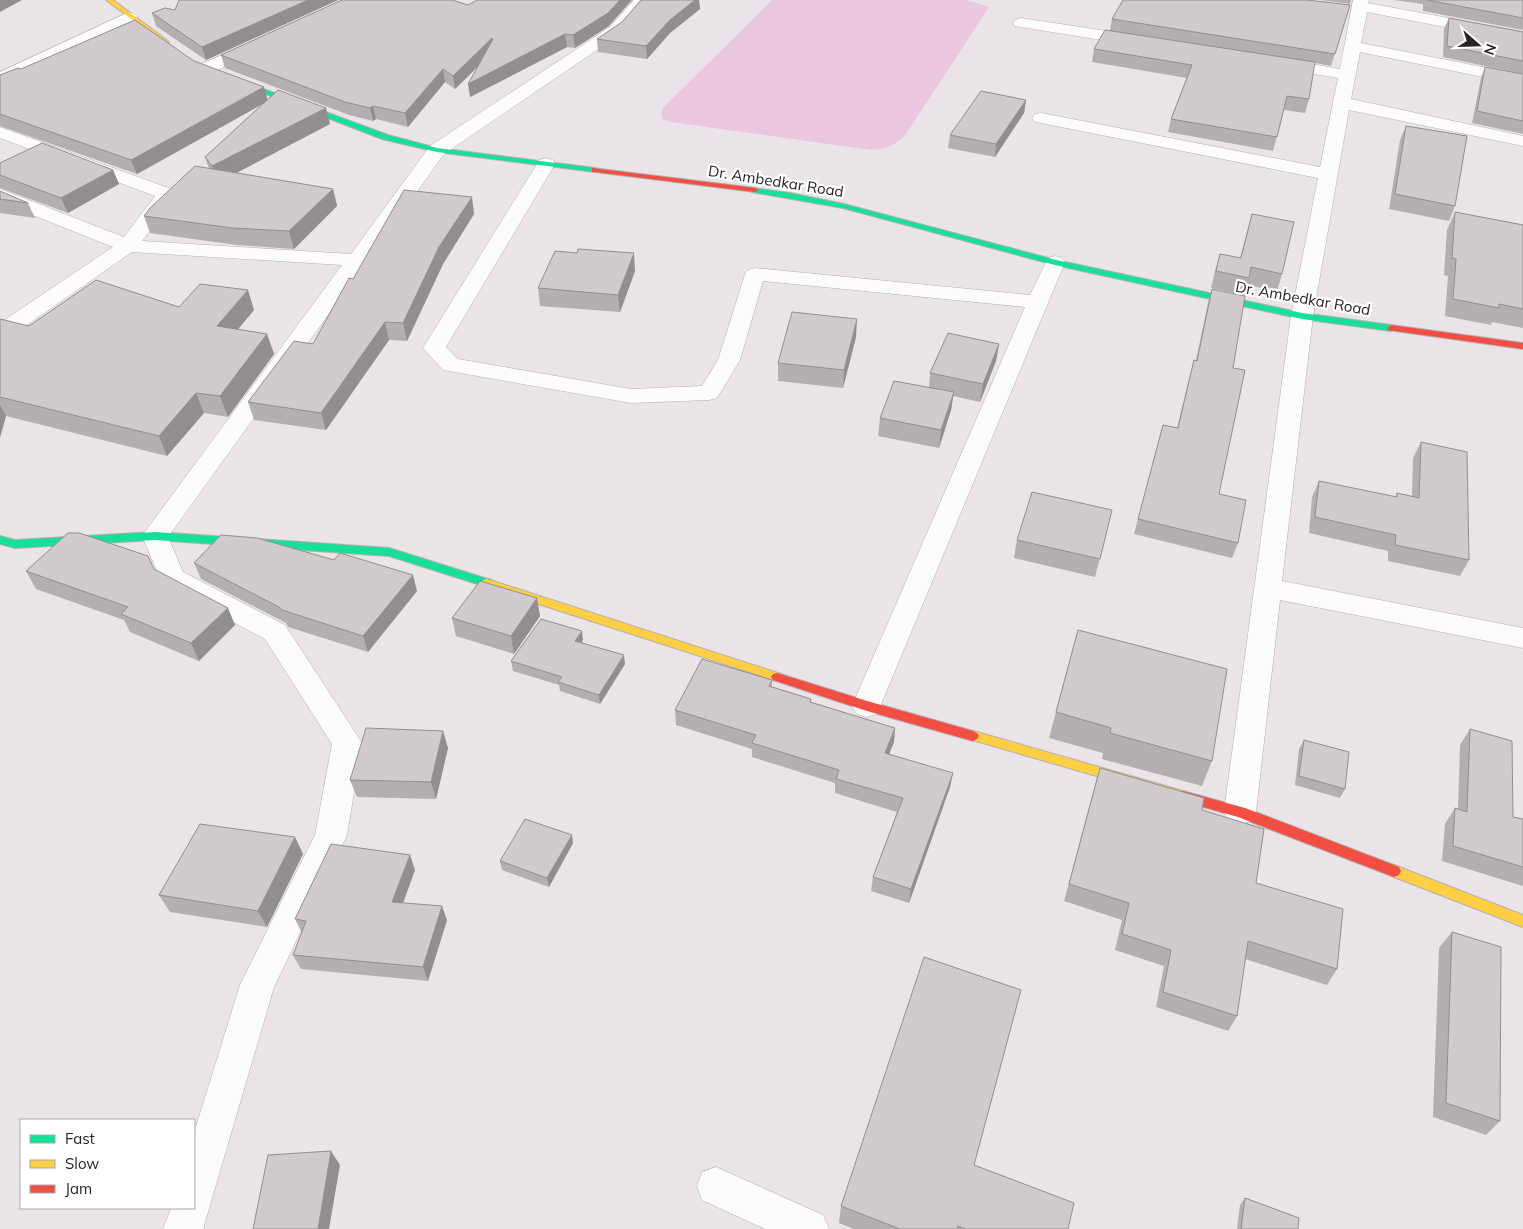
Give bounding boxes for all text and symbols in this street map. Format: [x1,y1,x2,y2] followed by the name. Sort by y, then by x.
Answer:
[1453,20,1503,70] north arrow
[1480,41,1500,57] text: N
[707,161,845,201] street label: Dr. Ambedkar Road
[1234,277,1372,319] street label: Dr. Ambedkar Road
[20,1119,195,1209] legend
[65,1129,95,1148] text: Fast
[65,1154,99,1173] text: Slow
[65,1179,92,1198] text: Jam

